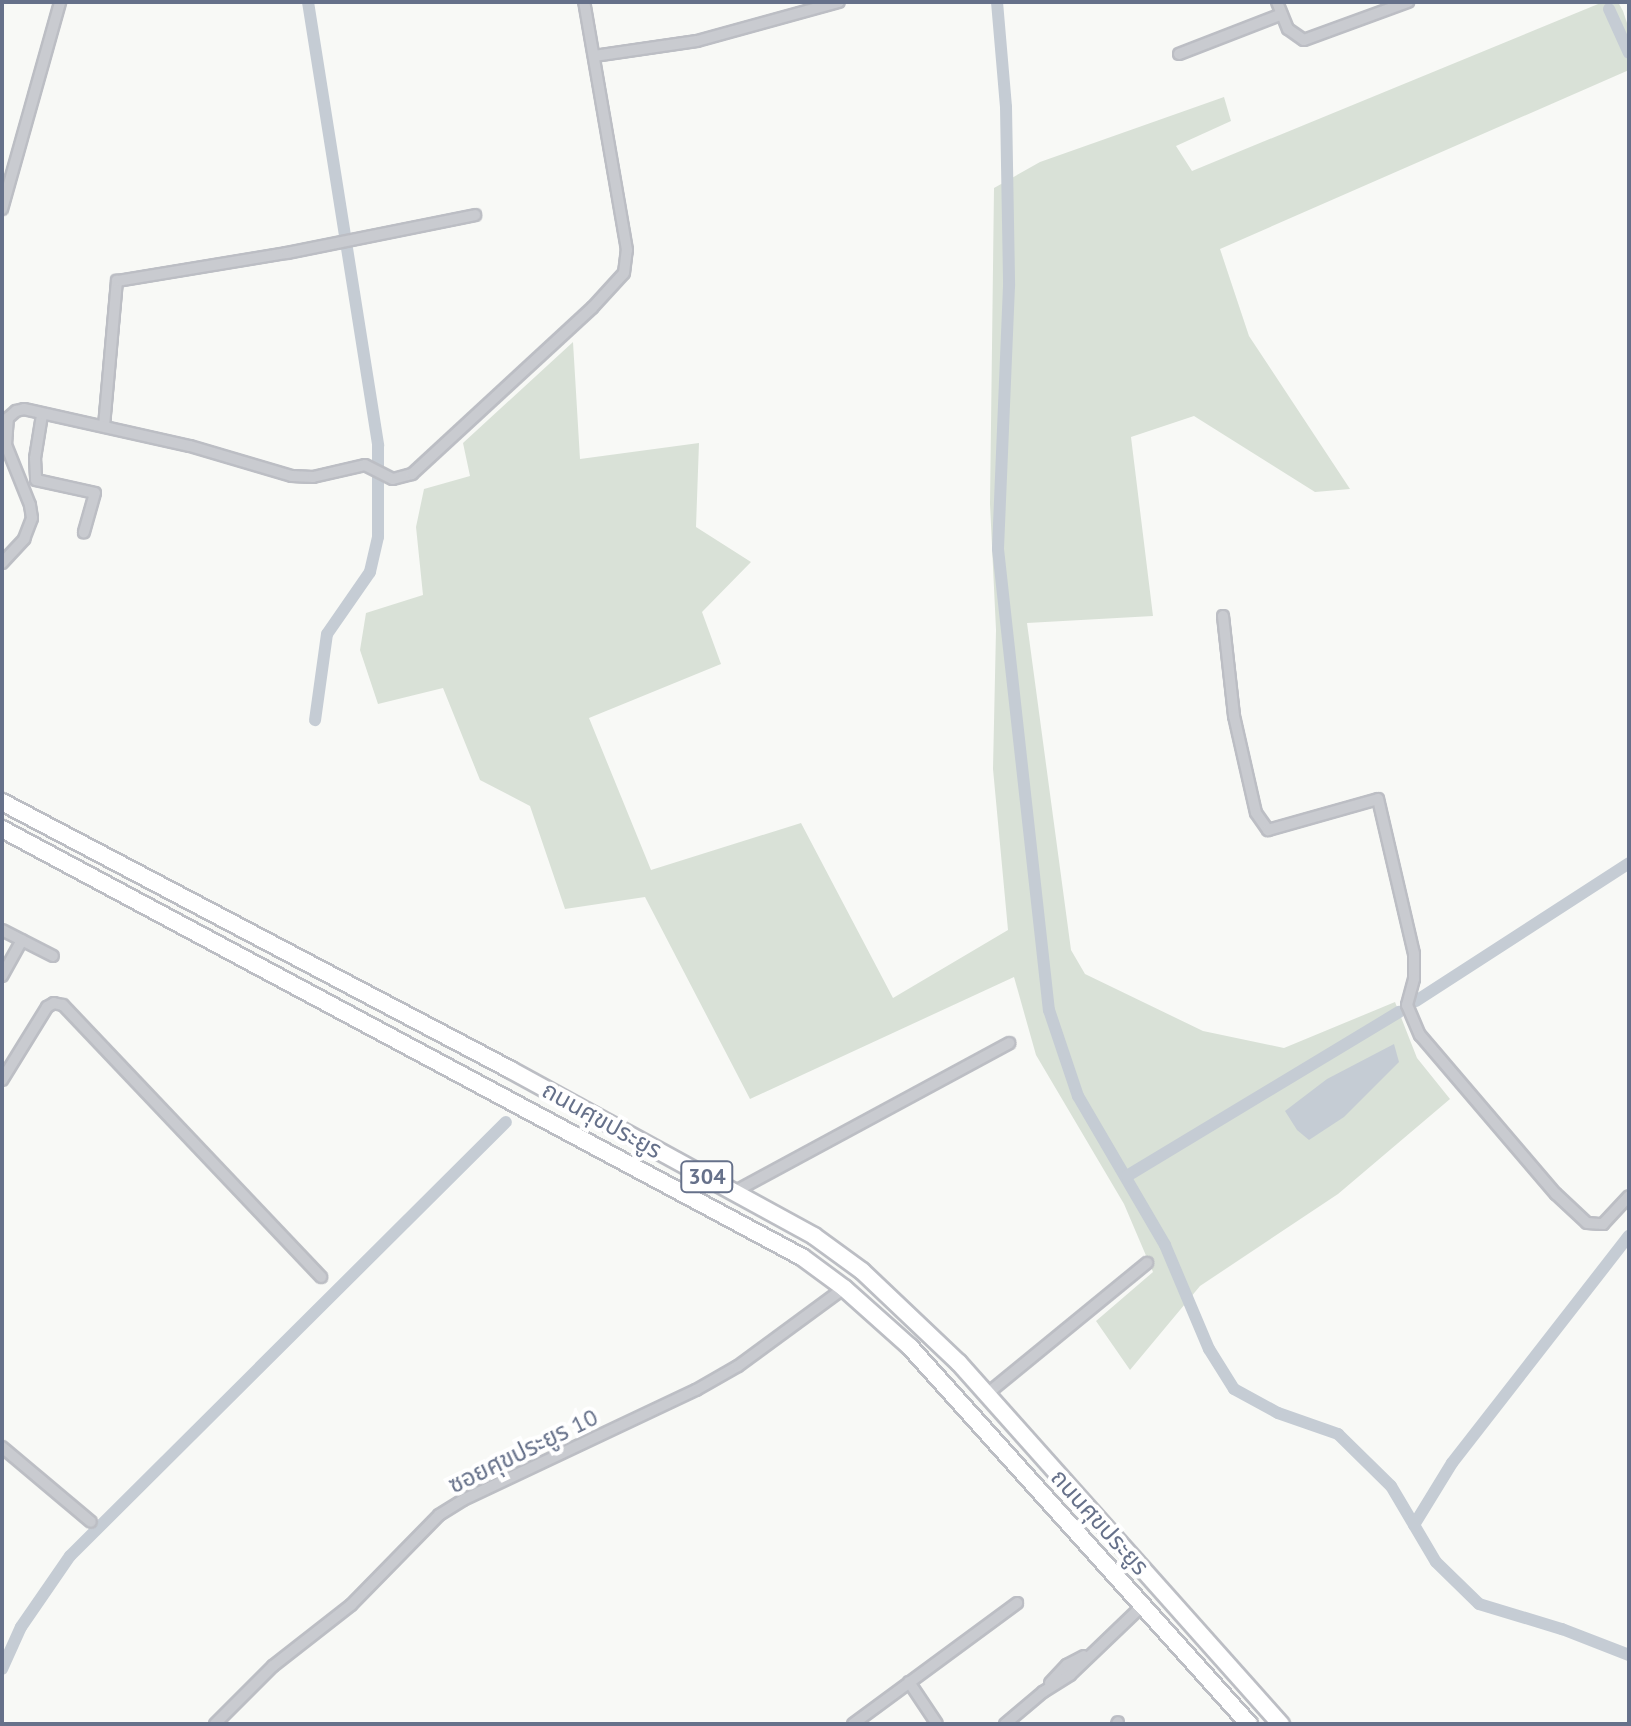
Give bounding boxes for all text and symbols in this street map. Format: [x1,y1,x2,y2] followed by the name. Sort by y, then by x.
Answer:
[537,1075,667,1165] street label: ถนนศุขประยูร
[679,1159,735,1195] road number: 304
[444,1402,602,1500] street label: ซอยศุขประยูร 10
[1045,1463,1155,1581] street label: ถนนศุขประยูร

